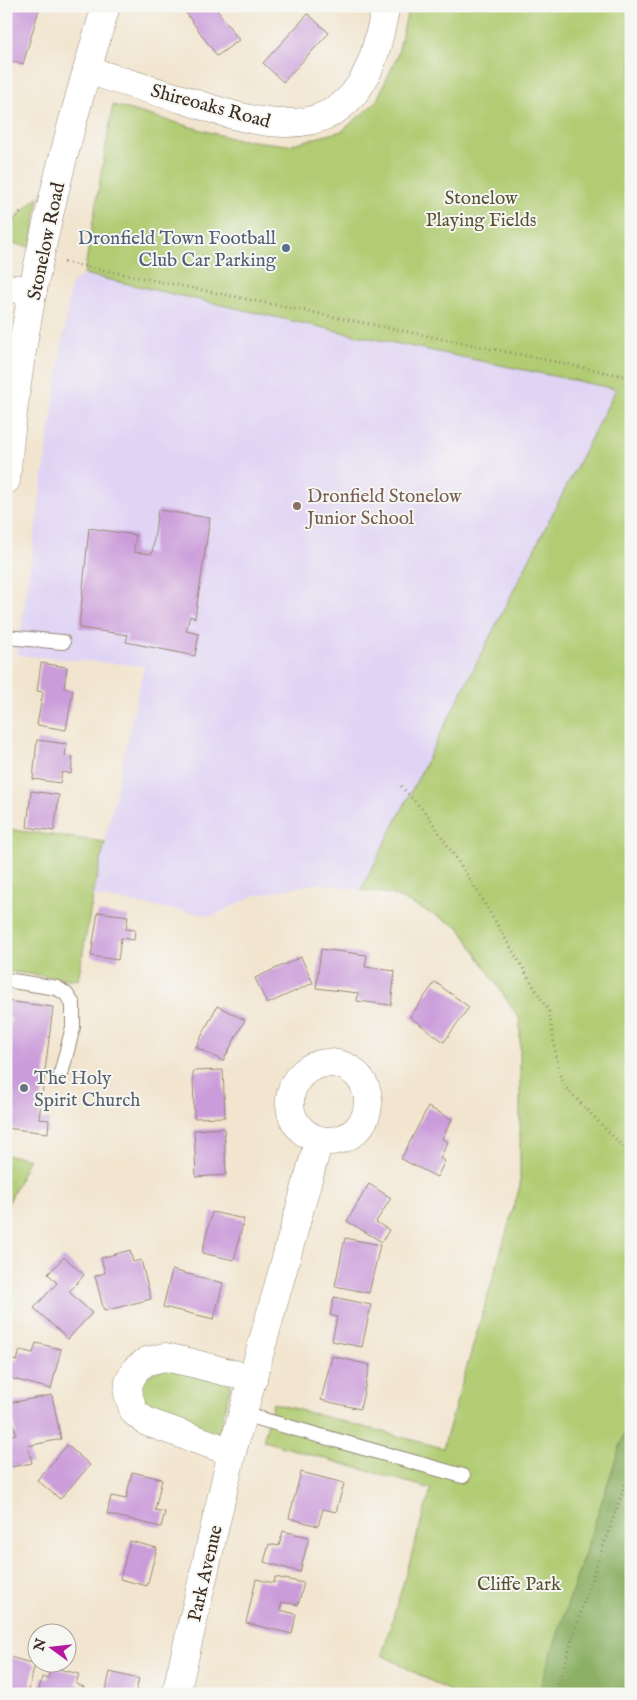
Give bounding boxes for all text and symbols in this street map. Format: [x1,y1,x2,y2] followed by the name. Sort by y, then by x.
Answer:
[148,79,274,135] street label: Shireoaks Road
[23,179,71,303] street label: Stonelow Road
[426,187,536,233] park label: Stonelow Playing Fields
[78,227,277,273] place label: Dronfield Town Football Club Car Parking
[280,242,292,254] marker: Dronfield Town Football Club Car Parking
[305,485,462,531] place label: Dronfield Stonelow Junior School
[291,500,303,512] marker: Dronfield Stonelow Junior School
[34,1067,140,1113] place label: The Holy Spirit Church
[18,1082,30,1094] marker: The Holy Spirit Church
[183,1523,229,1624] street label: Park Avenue
[477,1573,562,1597] park label: Cliffe Park
[28,1622,78,1672] north arrow
[30,1637,51,1654] text: N

